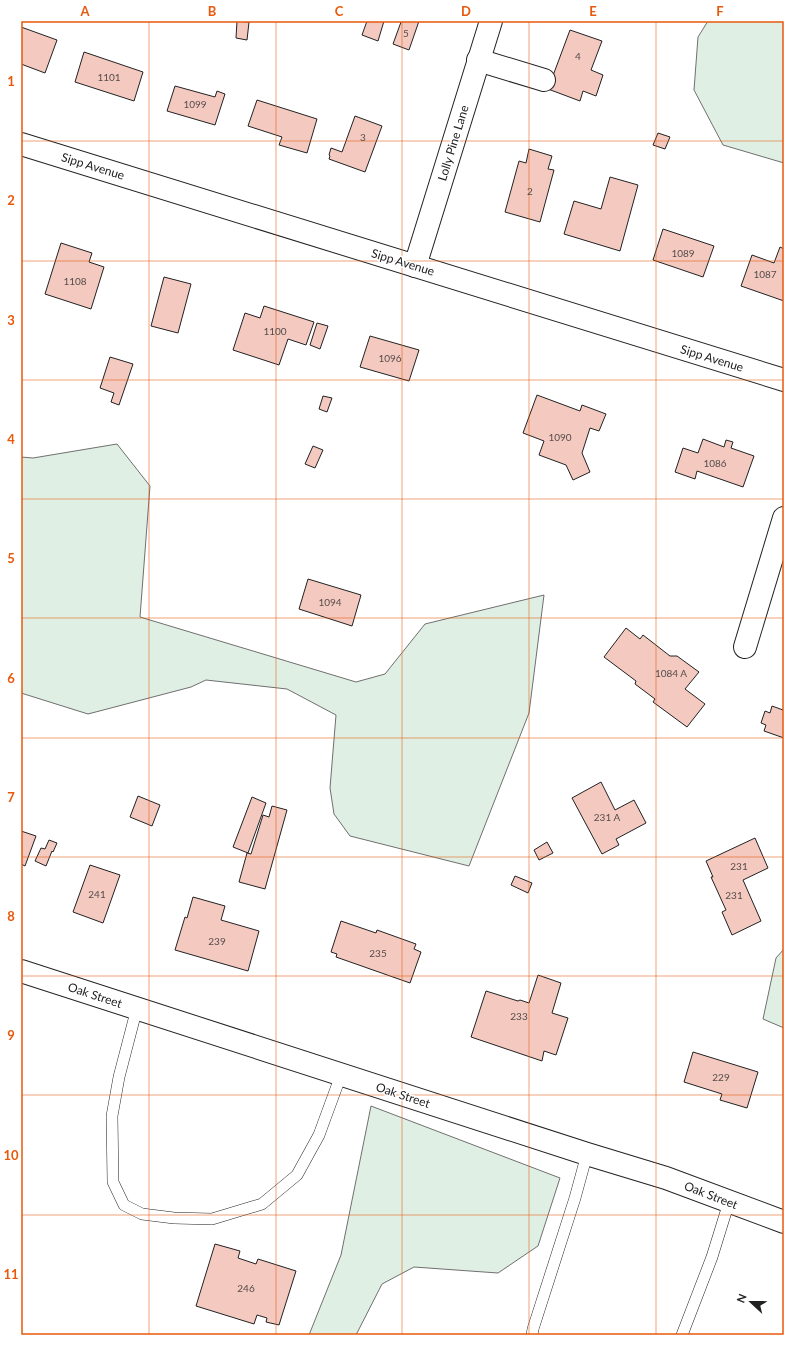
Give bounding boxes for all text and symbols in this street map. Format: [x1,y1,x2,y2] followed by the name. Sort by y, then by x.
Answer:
[79,3,90,19] text: A
[208,3,217,19] text: B
[335,3,344,19] text: C
[461,3,471,19] text: D
[589,3,597,19] text: E
[716,3,724,19] text: F
[403,27,409,39] house number: 5
[575,50,581,62] house number: 4
[97,71,121,83] house number: 1101
[7,73,15,89] text: 1
[183,98,207,110] house number: 1099
[434,103,472,183] street label: Lolly Pine Lane
[360,131,366,143] house number: 3
[60,149,126,183] street label: Sipp Avenue
[527,185,533,197] house number: 2
[7,192,15,208] text: 2
[370,245,436,279] street label: Sipp Avenue
[671,247,695,259] house number: 1089
[753,268,777,280] house number: 1087
[63,275,87,287] house number: 1108
[7,312,15,328] text: 3
[263,325,287,337] house number: 1100
[679,341,745,375] street label: Sipp Avenue
[378,352,402,364] house number: 1096
[7,431,15,447] text: 4
[548,431,572,443] house number: 1090
[703,457,727,469] house number: 1086
[7,550,15,566] text: 5
[318,596,342,608] house number: 1094
[655,667,687,679] house number: 1084 A
[7,670,15,686] text: 6
[7,789,15,805] text: 7
[594,811,620,823] house number: 231 A
[730,860,748,872] house number: 231
[88,888,106,900] house number: 241
[725,889,743,901] house number: 231
[7,908,15,924] text: 8
[208,935,226,947] house number: 239
[369,947,387,959] house number: 235
[66,979,125,1011] street label: Oak Street
[510,1010,528,1022] house number: 233
[7,1027,15,1043] text: 9
[712,1071,730,1083] house number: 229
[374,1079,433,1111] street label: Oak Street
[3,1147,19,1163] text: 10
[682,1178,741,1212] street label: Oak Street
[3,1266,19,1282] text: 11
[237,1282,255,1294] house number: 246
[731,1282,771,1322] north arrow
[734,1292,749,1304] text: N

